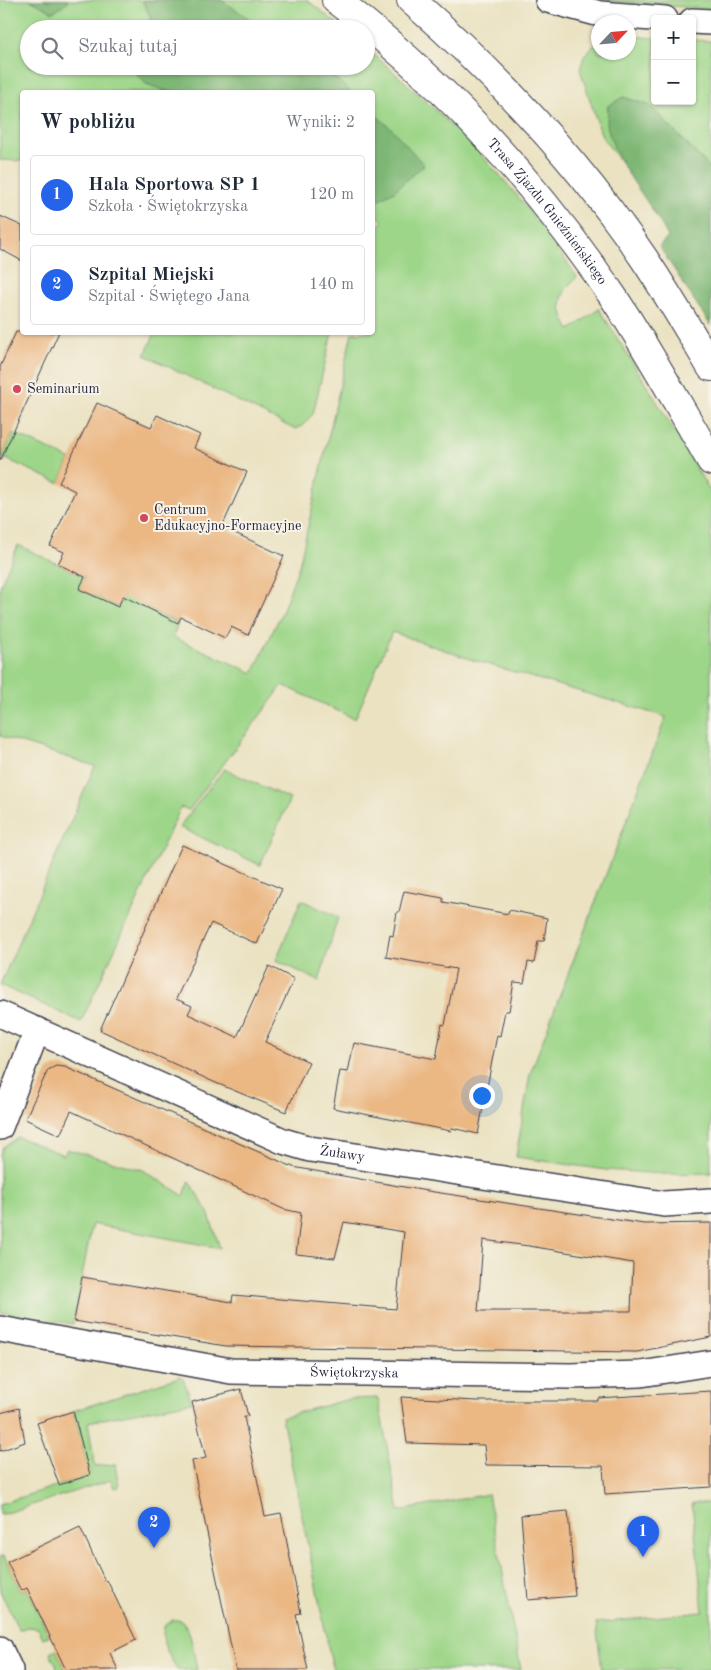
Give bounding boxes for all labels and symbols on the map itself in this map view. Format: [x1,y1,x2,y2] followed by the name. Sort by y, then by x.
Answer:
[591,15,636,60] north arrow
[485,136,610,287] street label: Trasa Zjazdu Gnieźnieńskiego
[27,382,100,396] place label: Seminarium
[11,383,23,395] marker: Seminarium
[154,503,302,533] place label: Centrum Edukacyjno-Formacyjne
[138,512,150,524] marker: Centrum Edukacyjno-Formacyjne
[469,1083,495,1109] your location
[319,1141,366,1165] street label: Żuławy
[310,1361,399,1380] street label: Świętokrzyska
[138,1507,170,1548] pin: 2
[627,1516,659,1557] pin: 1

